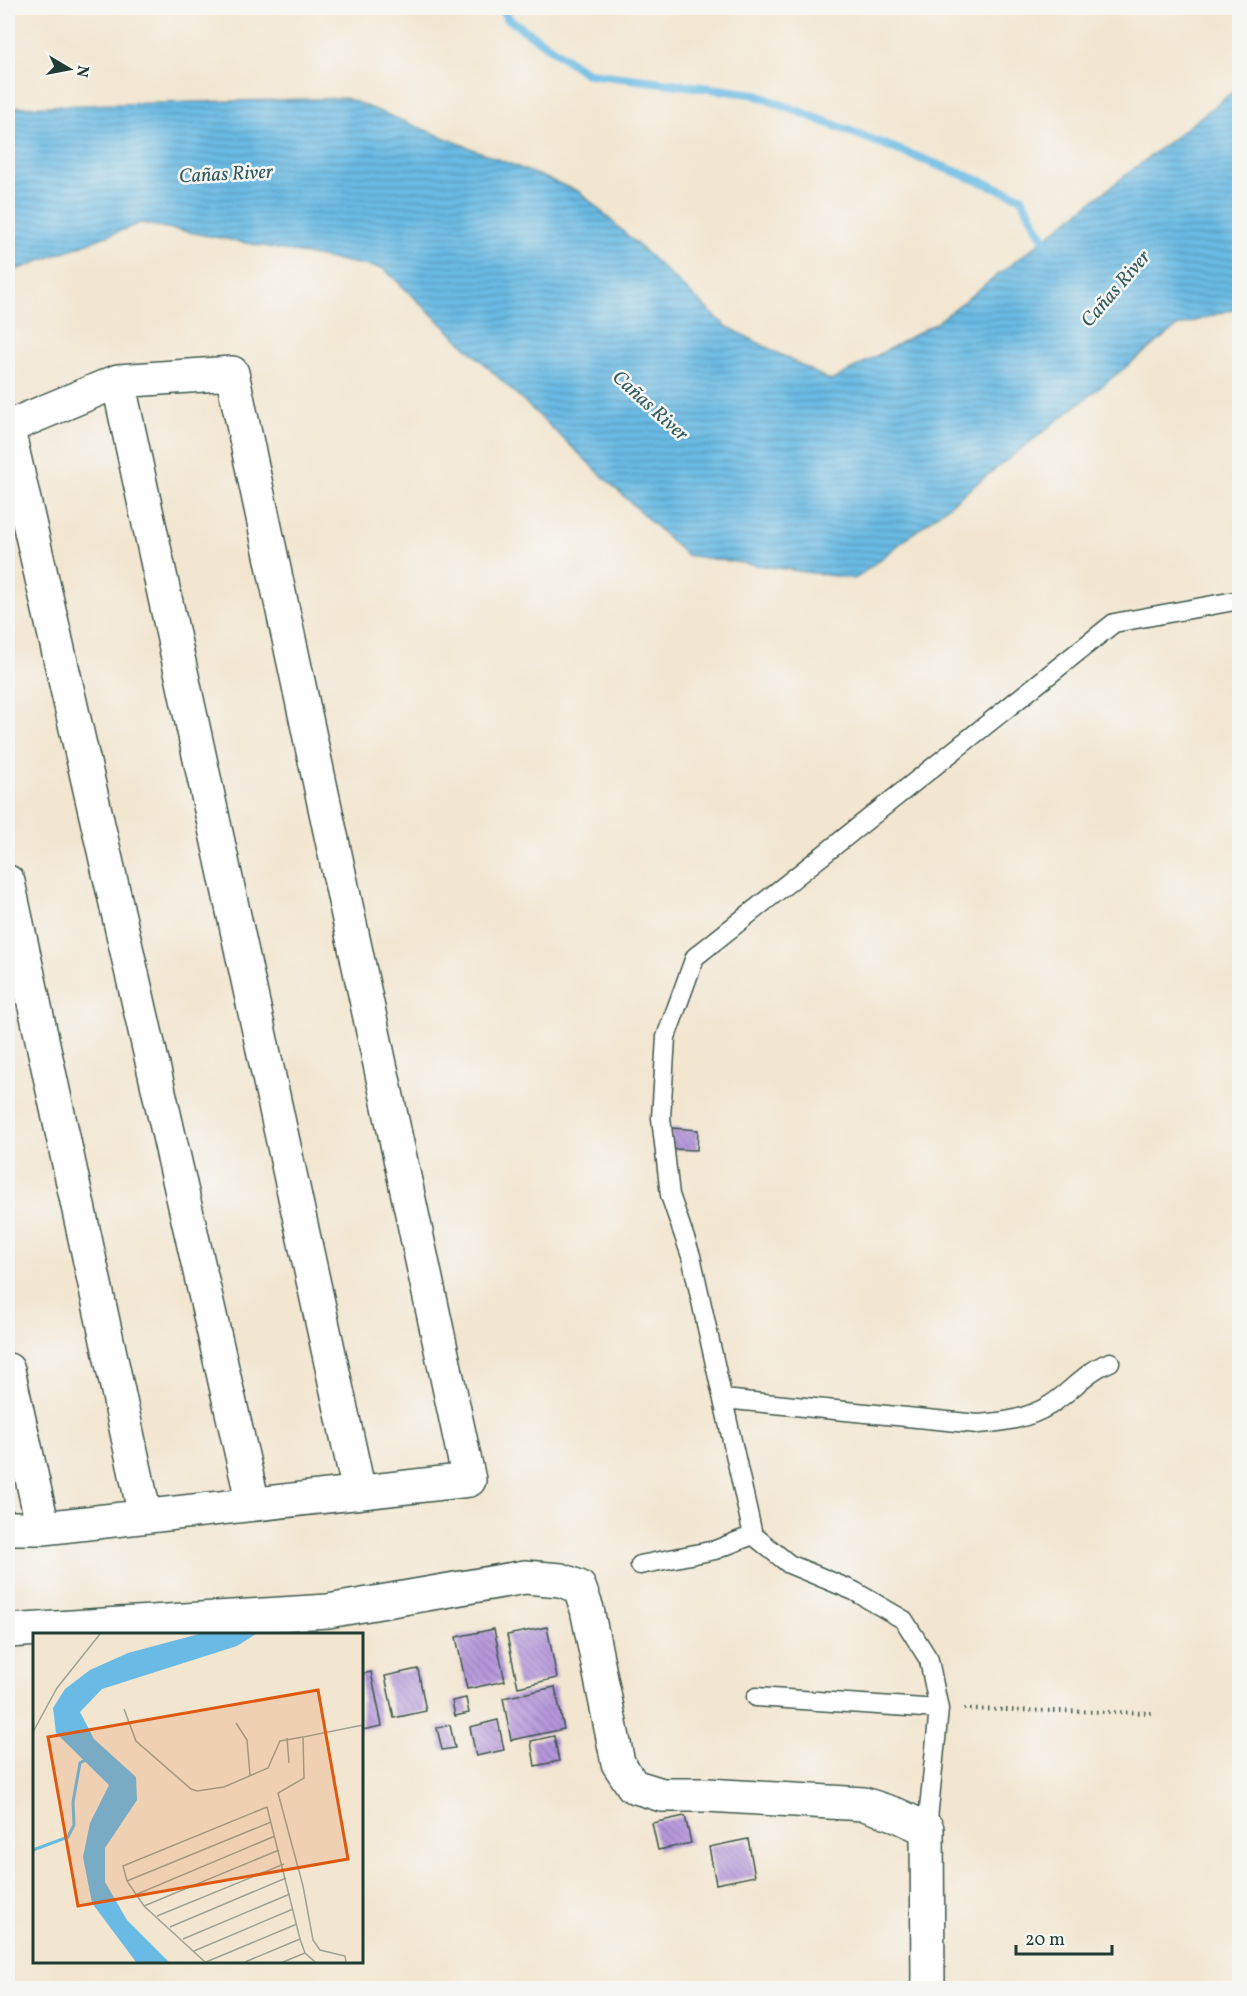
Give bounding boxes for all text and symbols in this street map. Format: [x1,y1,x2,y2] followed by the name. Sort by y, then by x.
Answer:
[39,39,99,99] north arrow
[70,64,94,79] text: N
[178,159,274,191] water label: Cañas River
[1075,244,1158,334] water label: Cañas River
[605,364,694,449] water label: Cañas River
[33,1633,363,1963] inset map
[1016,1918,1112,1956] scale bar
[1025,1928,1065,1953] text: 20 m

